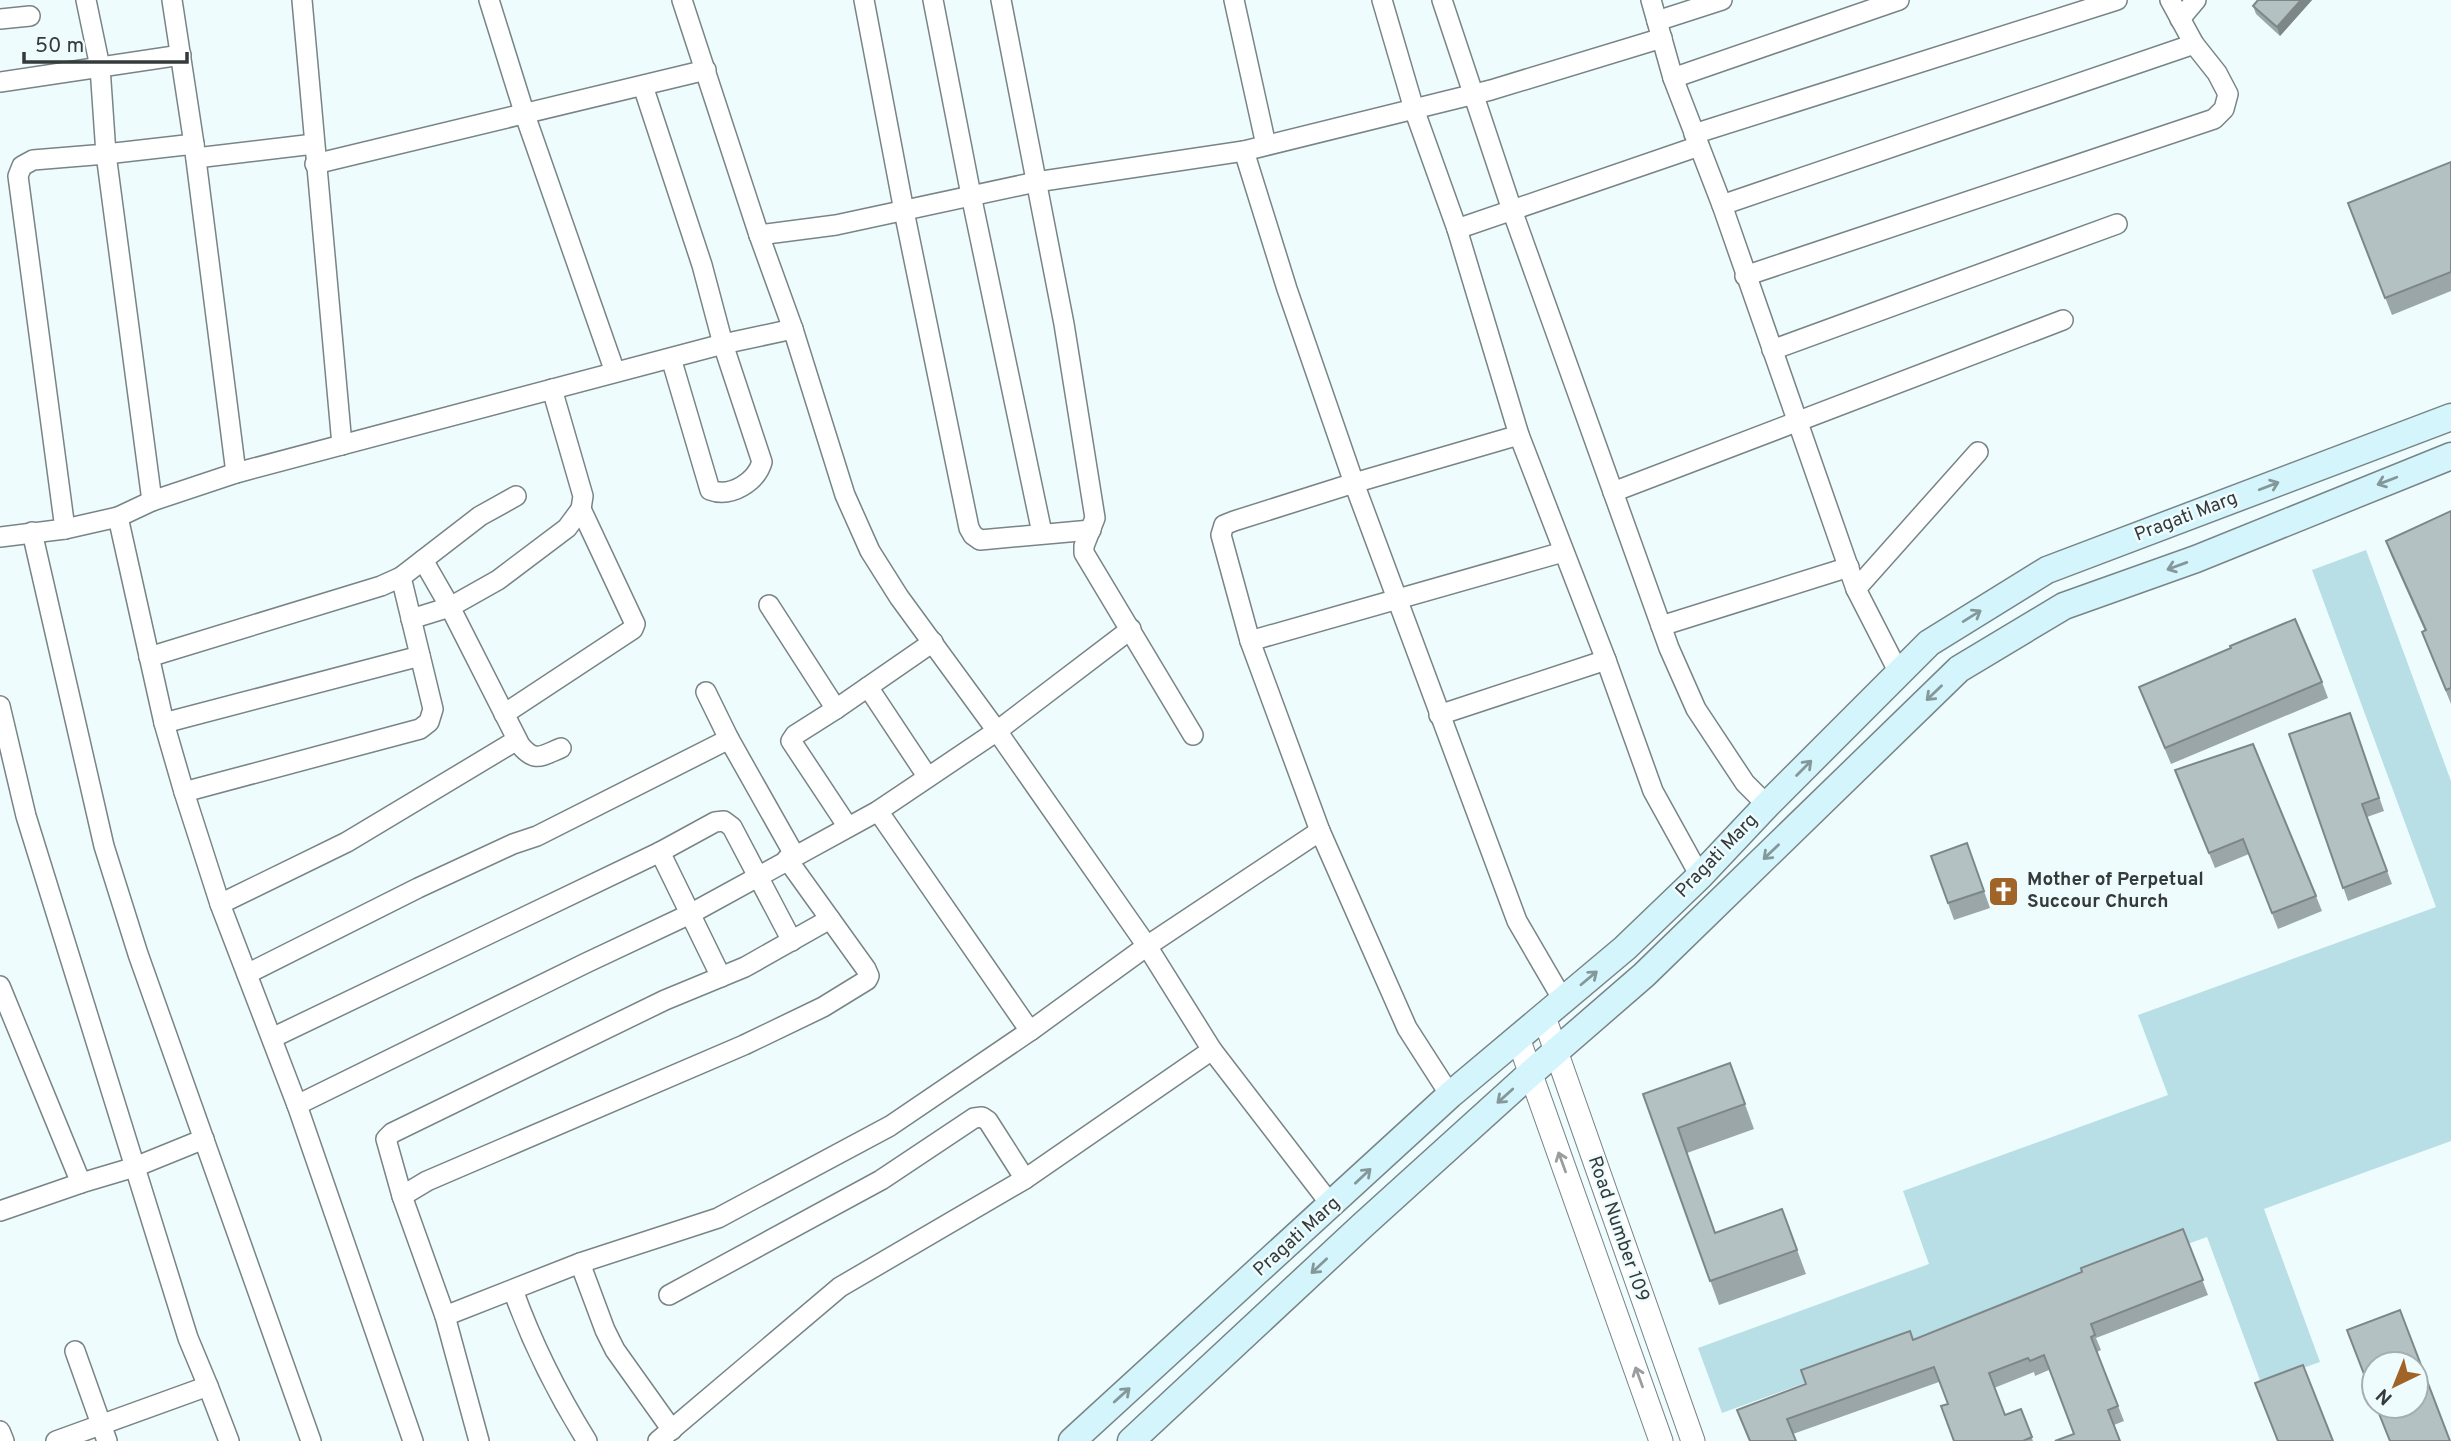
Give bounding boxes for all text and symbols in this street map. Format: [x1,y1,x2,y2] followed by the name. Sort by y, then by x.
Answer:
[24,21,187,65] scale bar
[35,33,84,60] text: 50 m
[2377,476,2399,488] one-way arrow
[2257,479,2279,491] one-way arrow
[2131,486,2241,548] street label: Pragati Marg
[2166,561,2188,573] one-way arrow
[1961,609,1981,623] one-way arrow
[1926,685,1943,702] one-way arrow
[1795,760,1812,777] one-way arrow
[1671,809,1763,903] street label: Pragati Marg
[1763,843,1780,860] one-way arrow
[2027,868,2204,914] place label: Mother of Perpetual Succour Church
[1987,874,2021,908] church icon: Mother of Perpetual Succour Church
[1580,971,1598,987] one-way arrow
[1496,1088,1514,1104] one-way arrow
[1555,1152,1567,1174] one-way arrow
[1582,1153,1654,1305] street label: Road Number 109
[1354,1168,1371,1185] one-way arrow
[1249,1192,1345,1282] street label: Pragati Marg
[1310,1258,1328,1274] one-way arrow
[2360,1350,2430,1420] north arrow
[1631,1366,1644,1388] one-way arrow
[2372,1383,2398,1409] text: N
[1113,1387,1131,1403] one-way arrow

